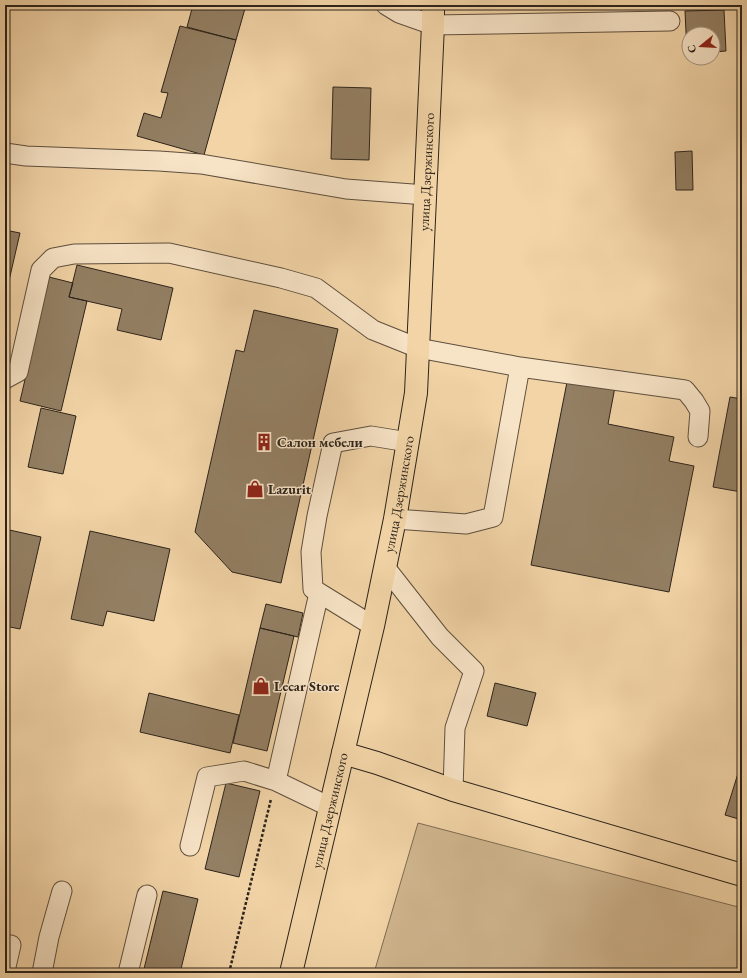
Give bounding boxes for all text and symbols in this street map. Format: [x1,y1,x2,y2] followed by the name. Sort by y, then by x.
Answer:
[681,26,721,66] north arrow
[684,43,699,55] text: С
[414,112,438,231] street label: улица Дзержинского
[254,432,274,452] building icon: Салон мебели
[277,433,363,451] place label: Салон мебели
[379,434,418,554] street label: улица Дзержинского
[245,479,265,499] shop icon: Lazurit
[268,480,312,498] place label: Lazurit
[251,676,271,696] shop icon: Lecar Store
[274,677,340,695] place label: Lecar Store
[307,751,352,870] street label: улица Дзержинского

